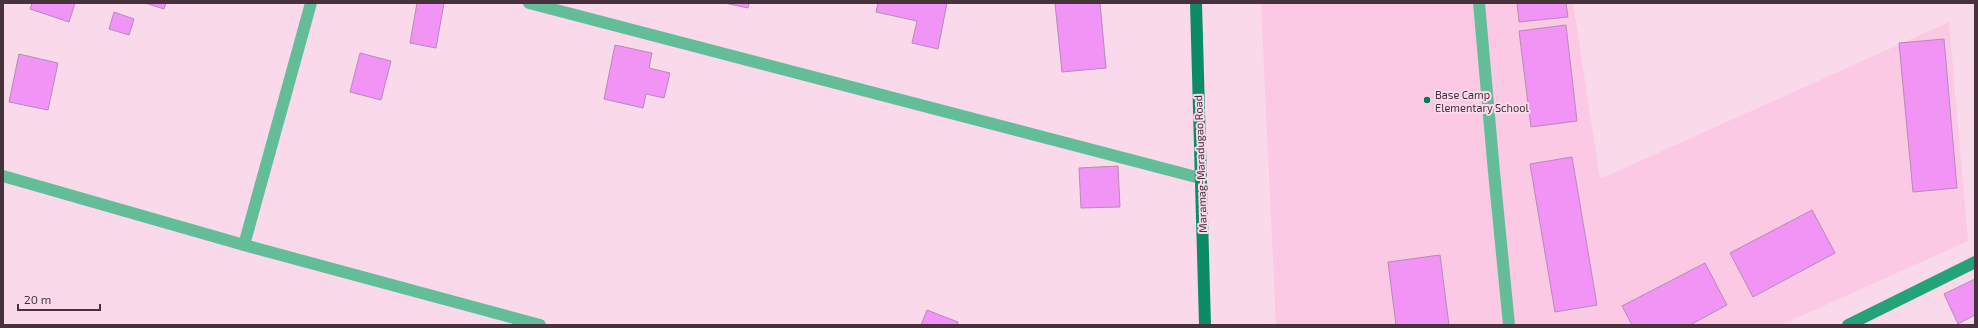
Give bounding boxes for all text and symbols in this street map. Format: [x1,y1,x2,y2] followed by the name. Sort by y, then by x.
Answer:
[1435,88,1529,114] place label: Base Camp Elementary School
[1191,95,1209,233] street label: Maramag-Maradugao Road
[1422,95,1432,105] marker: Base Camp Elementary School
[18,286,100,312] scale bar
[24,292,51,306] text: 20 m

